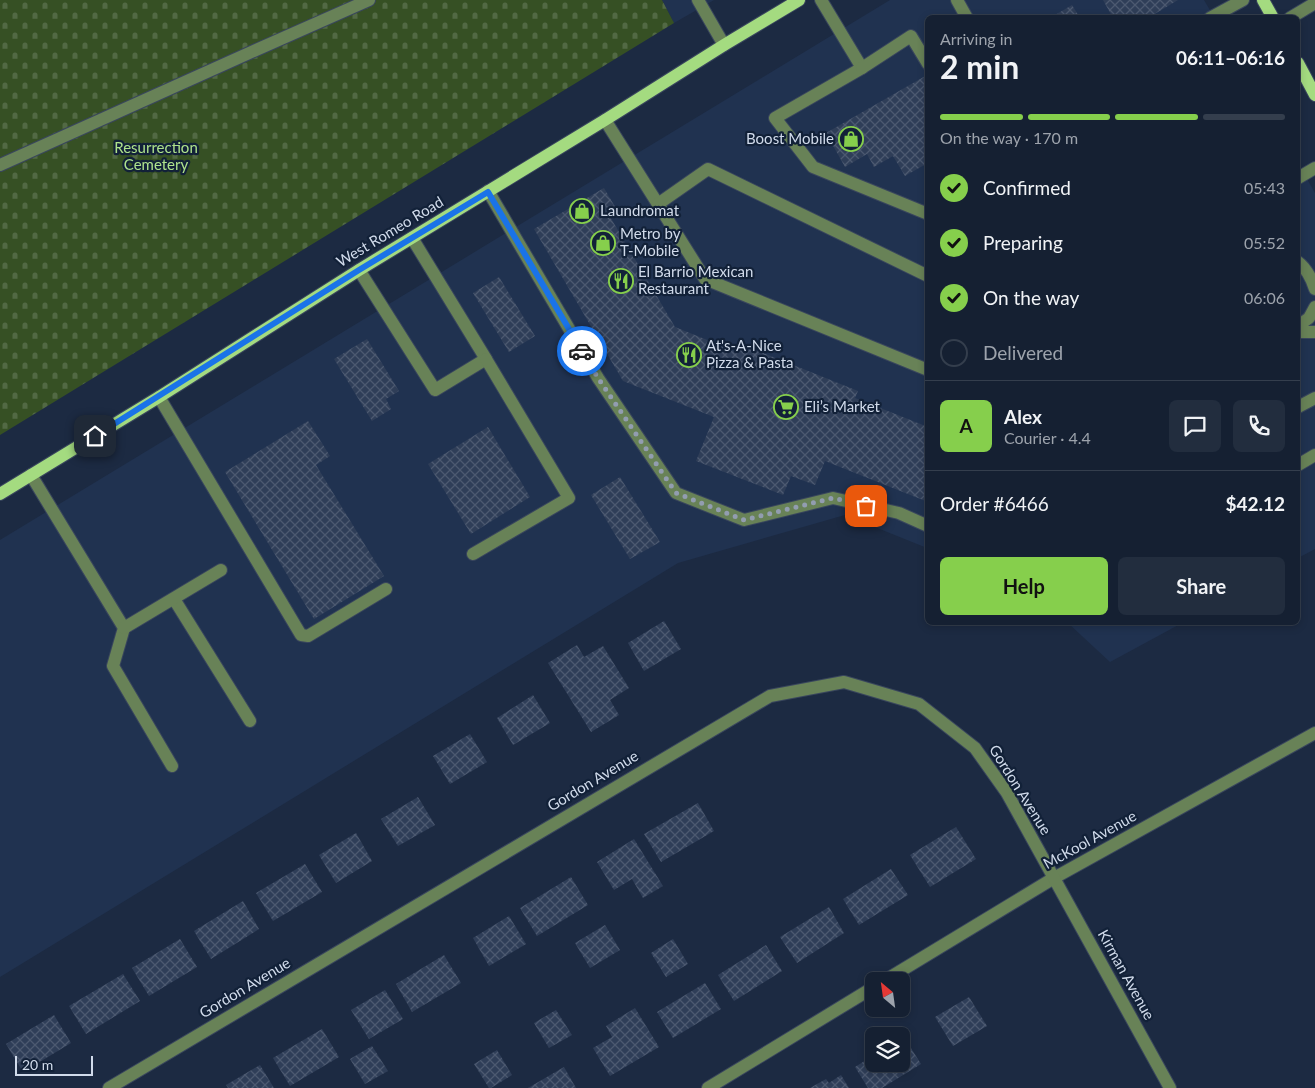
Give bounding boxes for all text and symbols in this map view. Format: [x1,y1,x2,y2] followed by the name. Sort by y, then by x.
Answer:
[940,29,1013,48] text: Arriving in
[1176,46,1285,69] text: 06:11–06:16
[940,47,1019,86] text: 2 min
[838,126,864,152] shop icon: Boost Mobile
[940,128,1078,147] text: On the way · 170 m
[746,129,834,147] place label: Boost Mobile
[114,138,198,173] park label: Resurrection Cemetery
[940,174,968,202] icon: check
[983,176,1071,199] text: Confirmed
[1244,178,1285,197] text: 05:43
[333,192,446,270] street label: West Romeo Road
[569,198,595,224] shop icon: Laundromat
[600,201,680,219] place label: Laundromat
[620,224,681,259] place label: Metro by T-Mobile
[940,229,968,257] icon: check
[590,230,616,256] shop icon: Metro by T-Mobile
[983,231,1063,254] text: Preparing
[1244,233,1285,252] text: 05:52
[638,262,753,297] place label: El Barrio Mexican Restaurant
[608,268,634,294] restaurant icon: El Barrio Mexican Restaurant
[940,284,968,312] icon: check
[983,286,1079,309] text: On the way
[1244,288,1285,307] text: 06:06
[557,326,607,376] courier
[706,336,794,371] place label: At's-A-Nice Pizza & Pasta
[568,337,596,365] icon: car
[983,341,1063,364] text: Delivered
[676,342,702,368] restaurant icon: At's-A-Nice Pizza & Pasta
[773,394,799,420] supermarket icon: Eli’s Market
[804,397,881,415] place label: Eli’s Market
[1169,400,1221,452] button: chat
[1233,400,1285,452] button: phone
[1004,405,1042,428] text: Alex
[959,414,973,437] text: A
[74,415,116,457] pin
[81,422,109,450] icon: home
[1004,428,1091,447] text: Courier · 4.4
[845,485,887,527] pin
[852,492,880,520] icon: bag
[940,492,1049,515] text: Order #6466
[1225,492,1285,515] text: $42.12
[940,557,1108,615] button: Help
[1118,557,1285,615] button: Share
[986,741,1056,838] street label: Gordon Avenue
[544,746,641,814] street label: Gordon Avenue
[1040,806,1139,872] street label: McKool Avenue
[1095,926,1159,1023] street label: Kirman Avenue
[196,953,293,1021] street label: Gordon Avenue
[865,972,910,1018] north arrow
[865,972,910,1072] map controls
[865,1027,910,1072] button: layers
[15,1053,92,1076] scale bar
[22,1056,53,1073] text: 20 m

